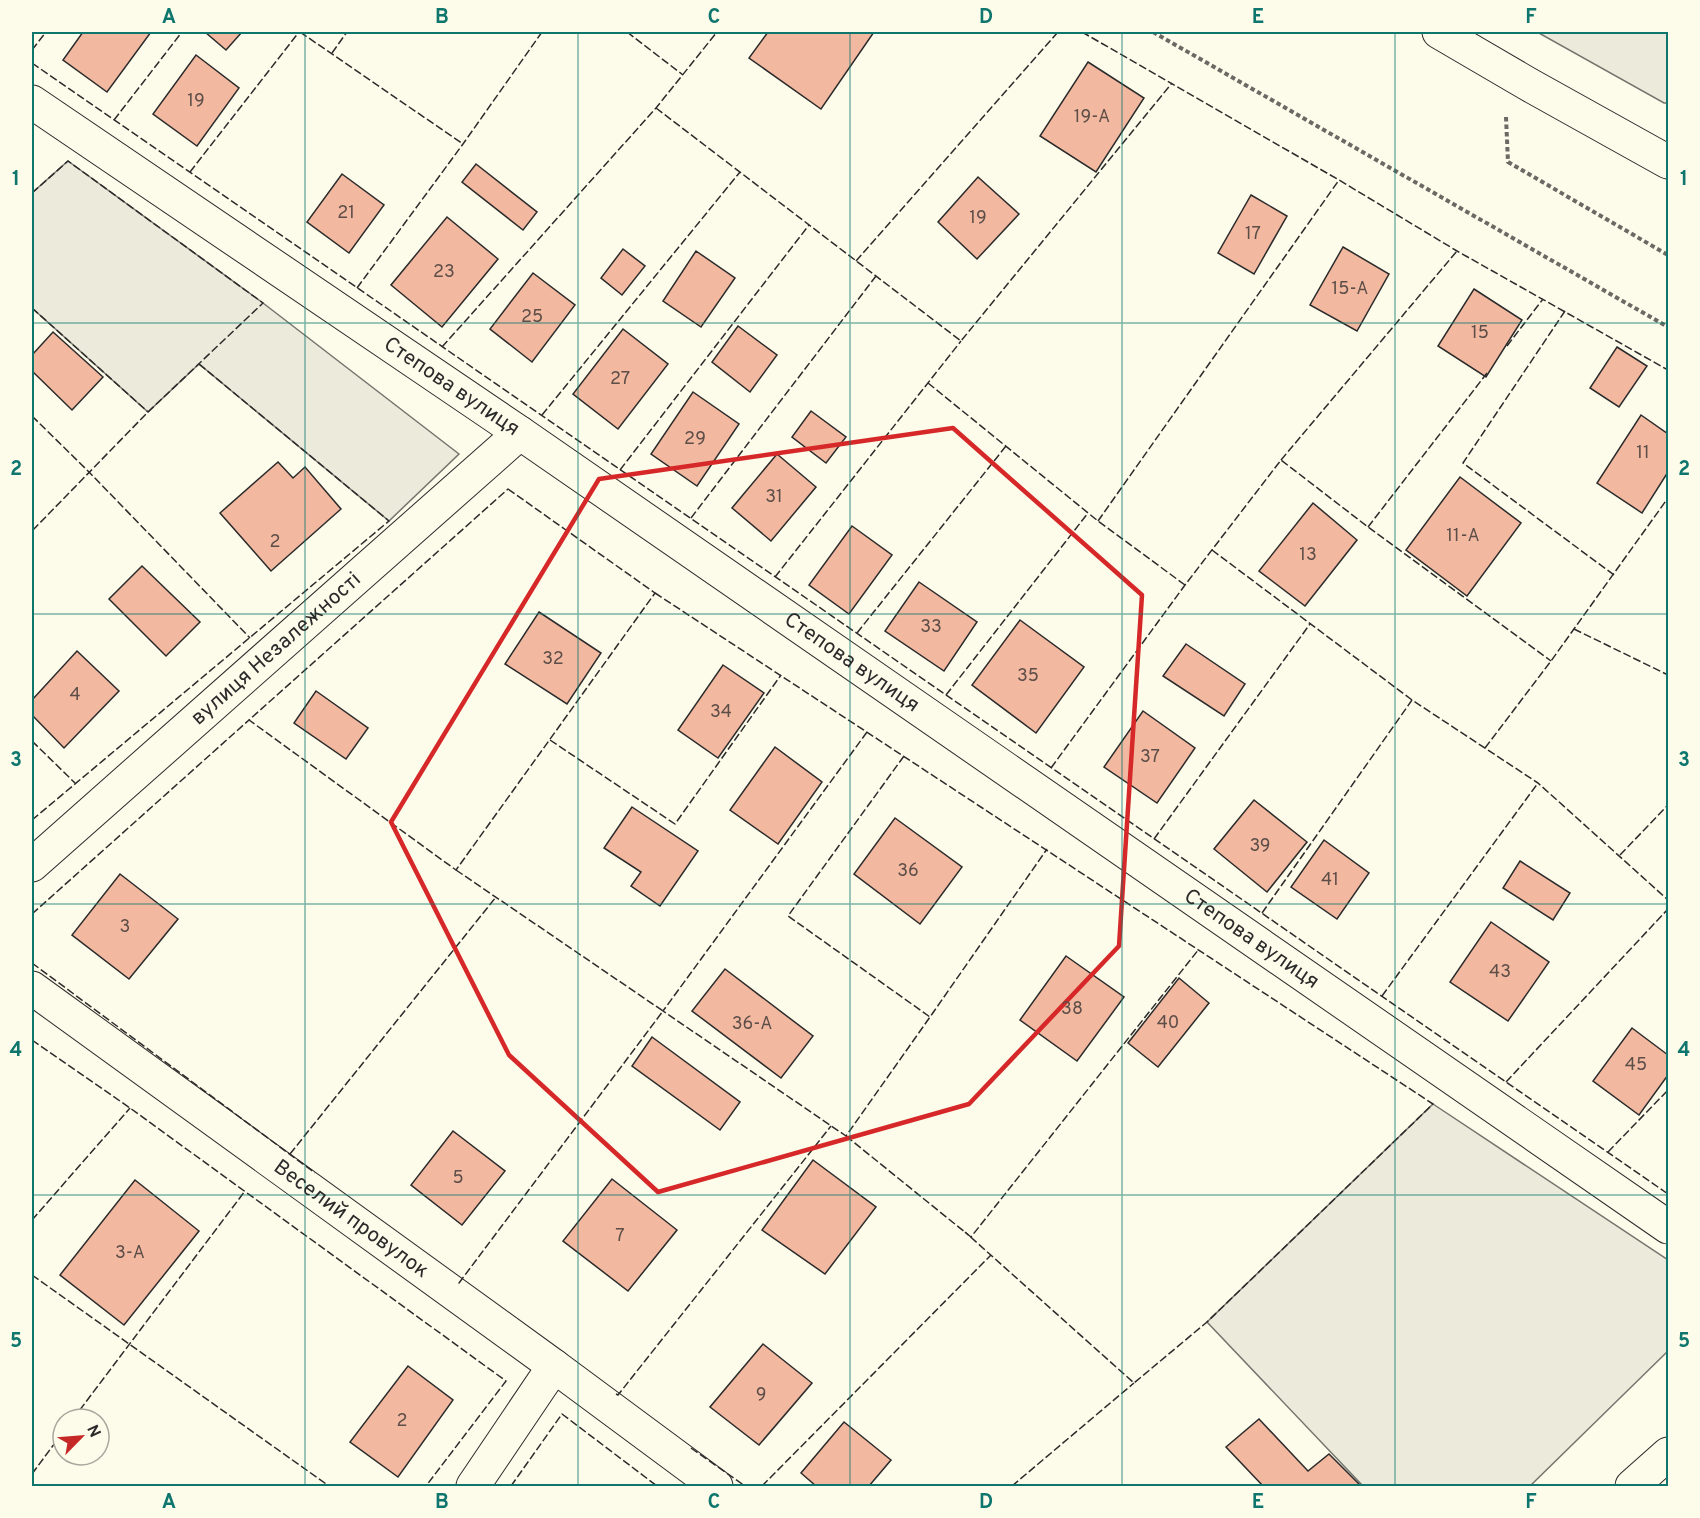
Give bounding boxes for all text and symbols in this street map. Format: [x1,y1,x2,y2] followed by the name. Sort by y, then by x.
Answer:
[162,5,176,31] text: A
[435,5,449,31] text: B
[708,5,720,31] text: C
[979,5,993,31] text: D
[1252,5,1264,31] text: E
[1525,5,1537,31] text: F
[187,90,205,113] house number: 19
[1074,106,1110,129] house number: 19-А
[12,167,20,193] text: 1
[1680,167,1688,193] text: 1
[337,202,355,225] house number: 21
[969,207,987,230] house number: 19
[1245,223,1261,246] house number: 17
[433,261,455,284] house number: 23
[1331,278,1369,301] house number: 15-А
[521,306,543,329] house number: 25
[1471,322,1489,345] house number: 15
[378,331,525,442] street label: Степова вулиця
[610,368,630,391] house number: 27
[684,428,706,451] house number: 29
[1636,442,1650,465] house number: 11
[10,457,22,483] text: 2
[1678,457,1690,483] text: 2
[765,486,783,509] house number: 31
[1446,525,1480,548] house number: 11-А
[269,531,281,554] house number: 2
[1299,544,1317,567] house number: 13
[185,566,367,731] street label: вулиця Незалежності
[779,606,925,719] street label: Степова вулиця
[920,616,942,639] house number: 33
[542,648,564,671] house number: 32
[1017,665,1039,688] house number: 35
[69,684,81,707] house number: 4
[710,701,732,724] house number: 34
[1140,746,1160,769] house number: 37
[10,748,22,774] text: 3
[1678,748,1690,774] text: 3
[1249,835,1271,858] house number: 39
[897,860,919,883] house number: 36
[1321,869,1339,892] house number: 41
[1178,883,1324,995] street label: Степова вулиця
[120,916,130,939] house number: 3
[1489,961,1511,984] house number: 43
[1061,998,1083,1021] house number: 38
[1157,1012,1179,1035] house number: 40
[732,1013,772,1036] house number: 36-А
[10,1038,22,1064] text: 4
[1678,1038,1690,1064] text: 4
[1625,1054,1647,1077] house number: 45
[268,1154,434,1284] street label: Веселий провулок
[452,1167,464,1190] house number: 5
[615,1225,625,1248] house number: 7
[115,1242,145,1265] house number: 3-А
[10,1329,22,1355] text: 5
[1678,1329,1690,1355] text: 5
[756,1384,766,1407] house number: 9
[51,1407,111,1467] north arrow
[396,1410,408,1433] house number: 2
[81,1422,104,1441] text: N
[162,1490,176,1516] text: A
[435,1490,449,1516] text: B
[708,1490,720,1516] text: C
[979,1490,993,1516] text: D
[1252,1490,1264,1516] text: E
[1525,1490,1537,1516] text: F

